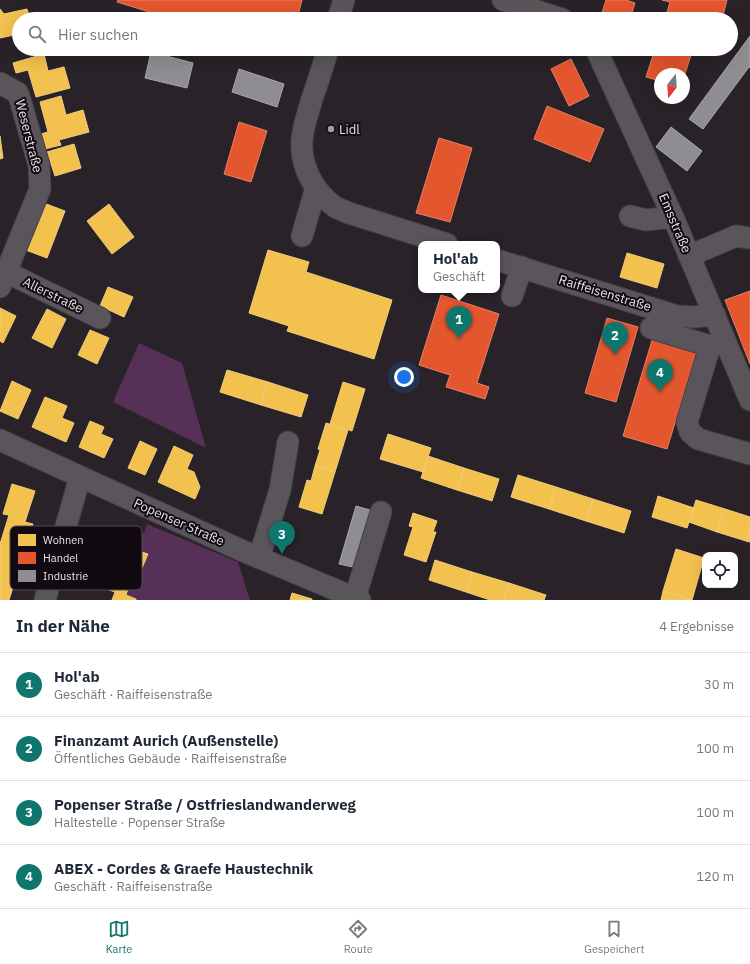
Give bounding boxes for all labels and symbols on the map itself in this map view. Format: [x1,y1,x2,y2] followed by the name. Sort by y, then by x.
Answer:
[654,68,690,104] north arrow
[12,98,46,174] street label: Weserstraße
[339,121,360,138] place label: Lidl
[326,124,336,134] marker: Lidl
[655,191,695,255] street label: Emsstraße
[557,271,653,315] street label: Raiffeisenstraße
[20,273,86,317] street label: Allerstraße
[446,306,472,339] pin: 1
[602,322,628,355] pin: 2
[647,359,673,392] pin: 4
[394,367,414,387] your location
[131,494,227,550] street label: Popenser Straße
[269,521,295,554] pin: 3
[10,526,142,590] legend
[43,533,84,547] text: Wohnen
[43,551,78,565] text: Handel
[43,569,88,583] text: Industrie

